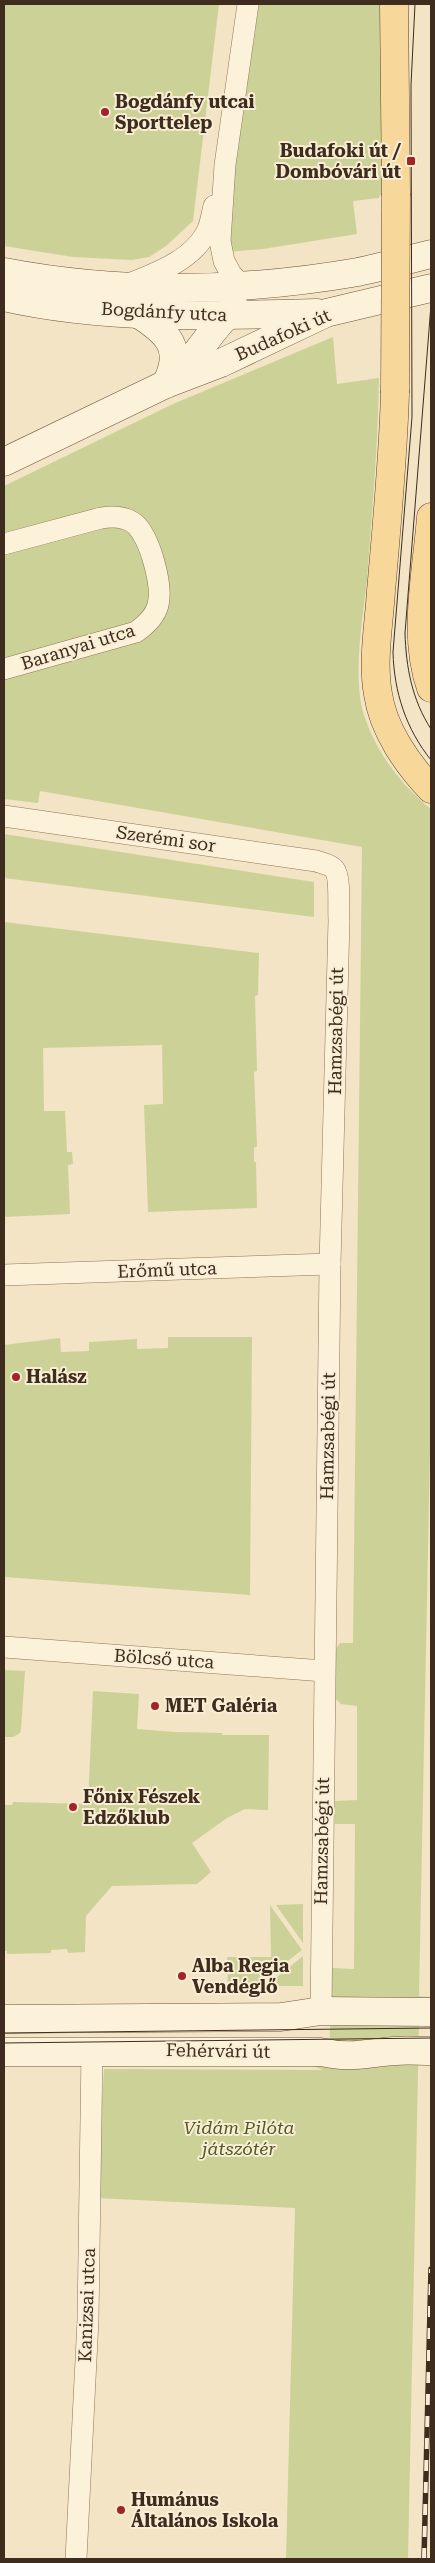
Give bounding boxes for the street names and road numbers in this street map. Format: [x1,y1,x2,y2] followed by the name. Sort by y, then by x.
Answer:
[101,298,228,325] street label: Bogdánfy utca
[232,304,334,365] street label: Budafoki út
[18,619,138,674] street label: Baranyai utca
[115,821,217,856] street label: Szerémi sor
[324,967,347,1095] street label: Hamzsabégi út
[117,1257,217,1282] street label: Erőmű utca
[316,1372,339,1500] street label: Hamzsabégi út
[113,1645,215,1672] street label: Bölcső utca
[310,1777,333,1905] street label: Hamzsabégi út
[166,2039,271,2062] street label: Fehérvári út
[74,2247,99,2363] street label: Kanizsai utca

